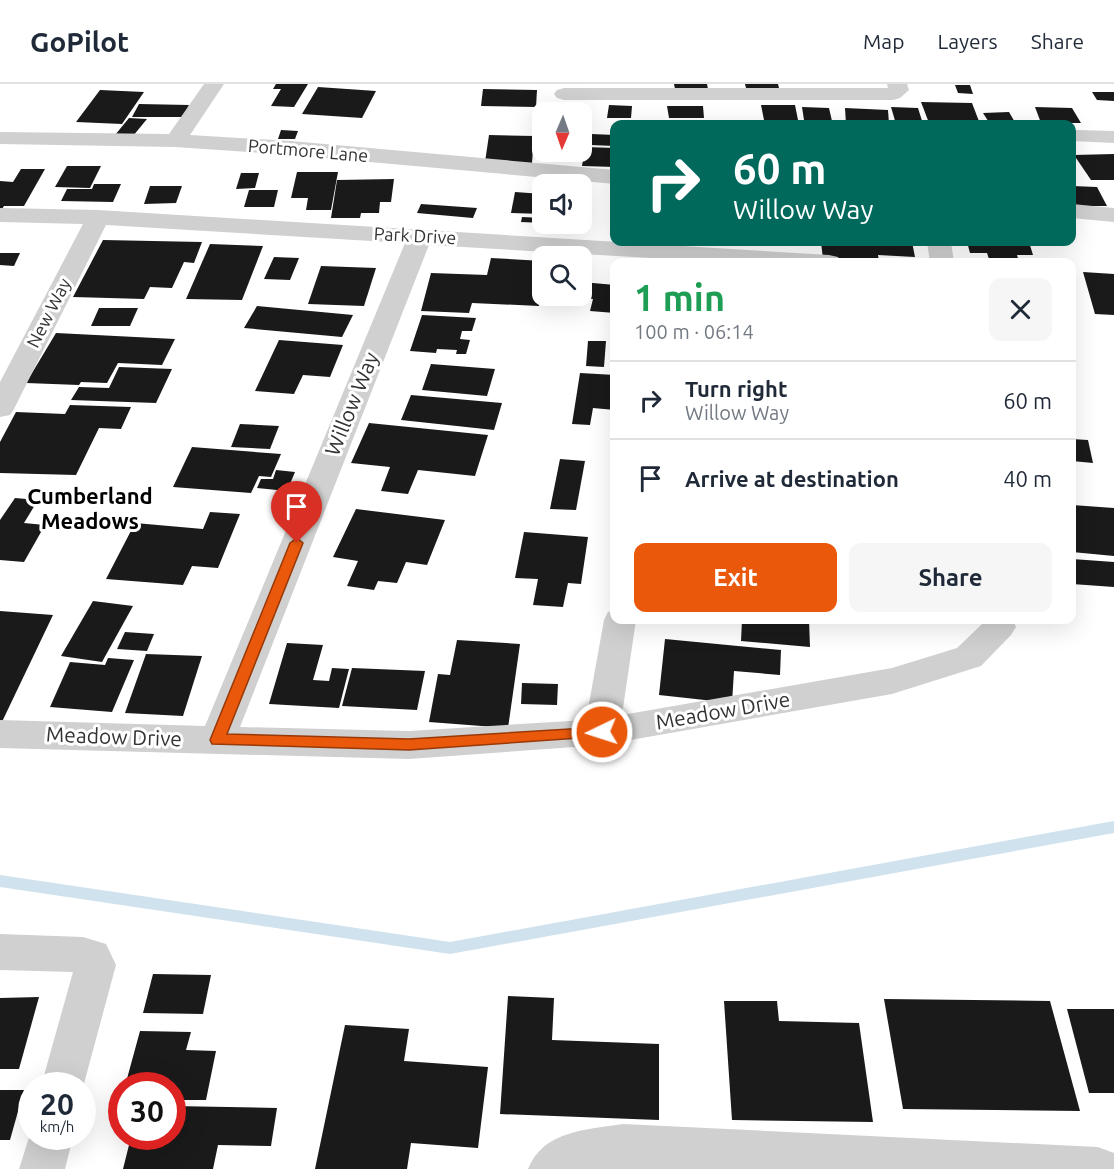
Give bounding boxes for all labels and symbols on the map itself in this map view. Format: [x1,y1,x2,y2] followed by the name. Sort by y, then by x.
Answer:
[532,102,592,162] north arrow
[247,135,369,165] street label: Portmore Lane
[373,223,457,247] street label: Park Drive
[22,274,74,351] street label: New Way
[319,348,383,459] street label: Willow Way
[271,481,322,543] pin
[27,483,153,533] district label: Cumberland Meadows
[654,686,792,734] street label: Meadow Drive
[570,700,634,764] position arrow
[46,722,182,750] street label: Meadow Drive
[108,1072,186,1150] speed limit sign: 30

